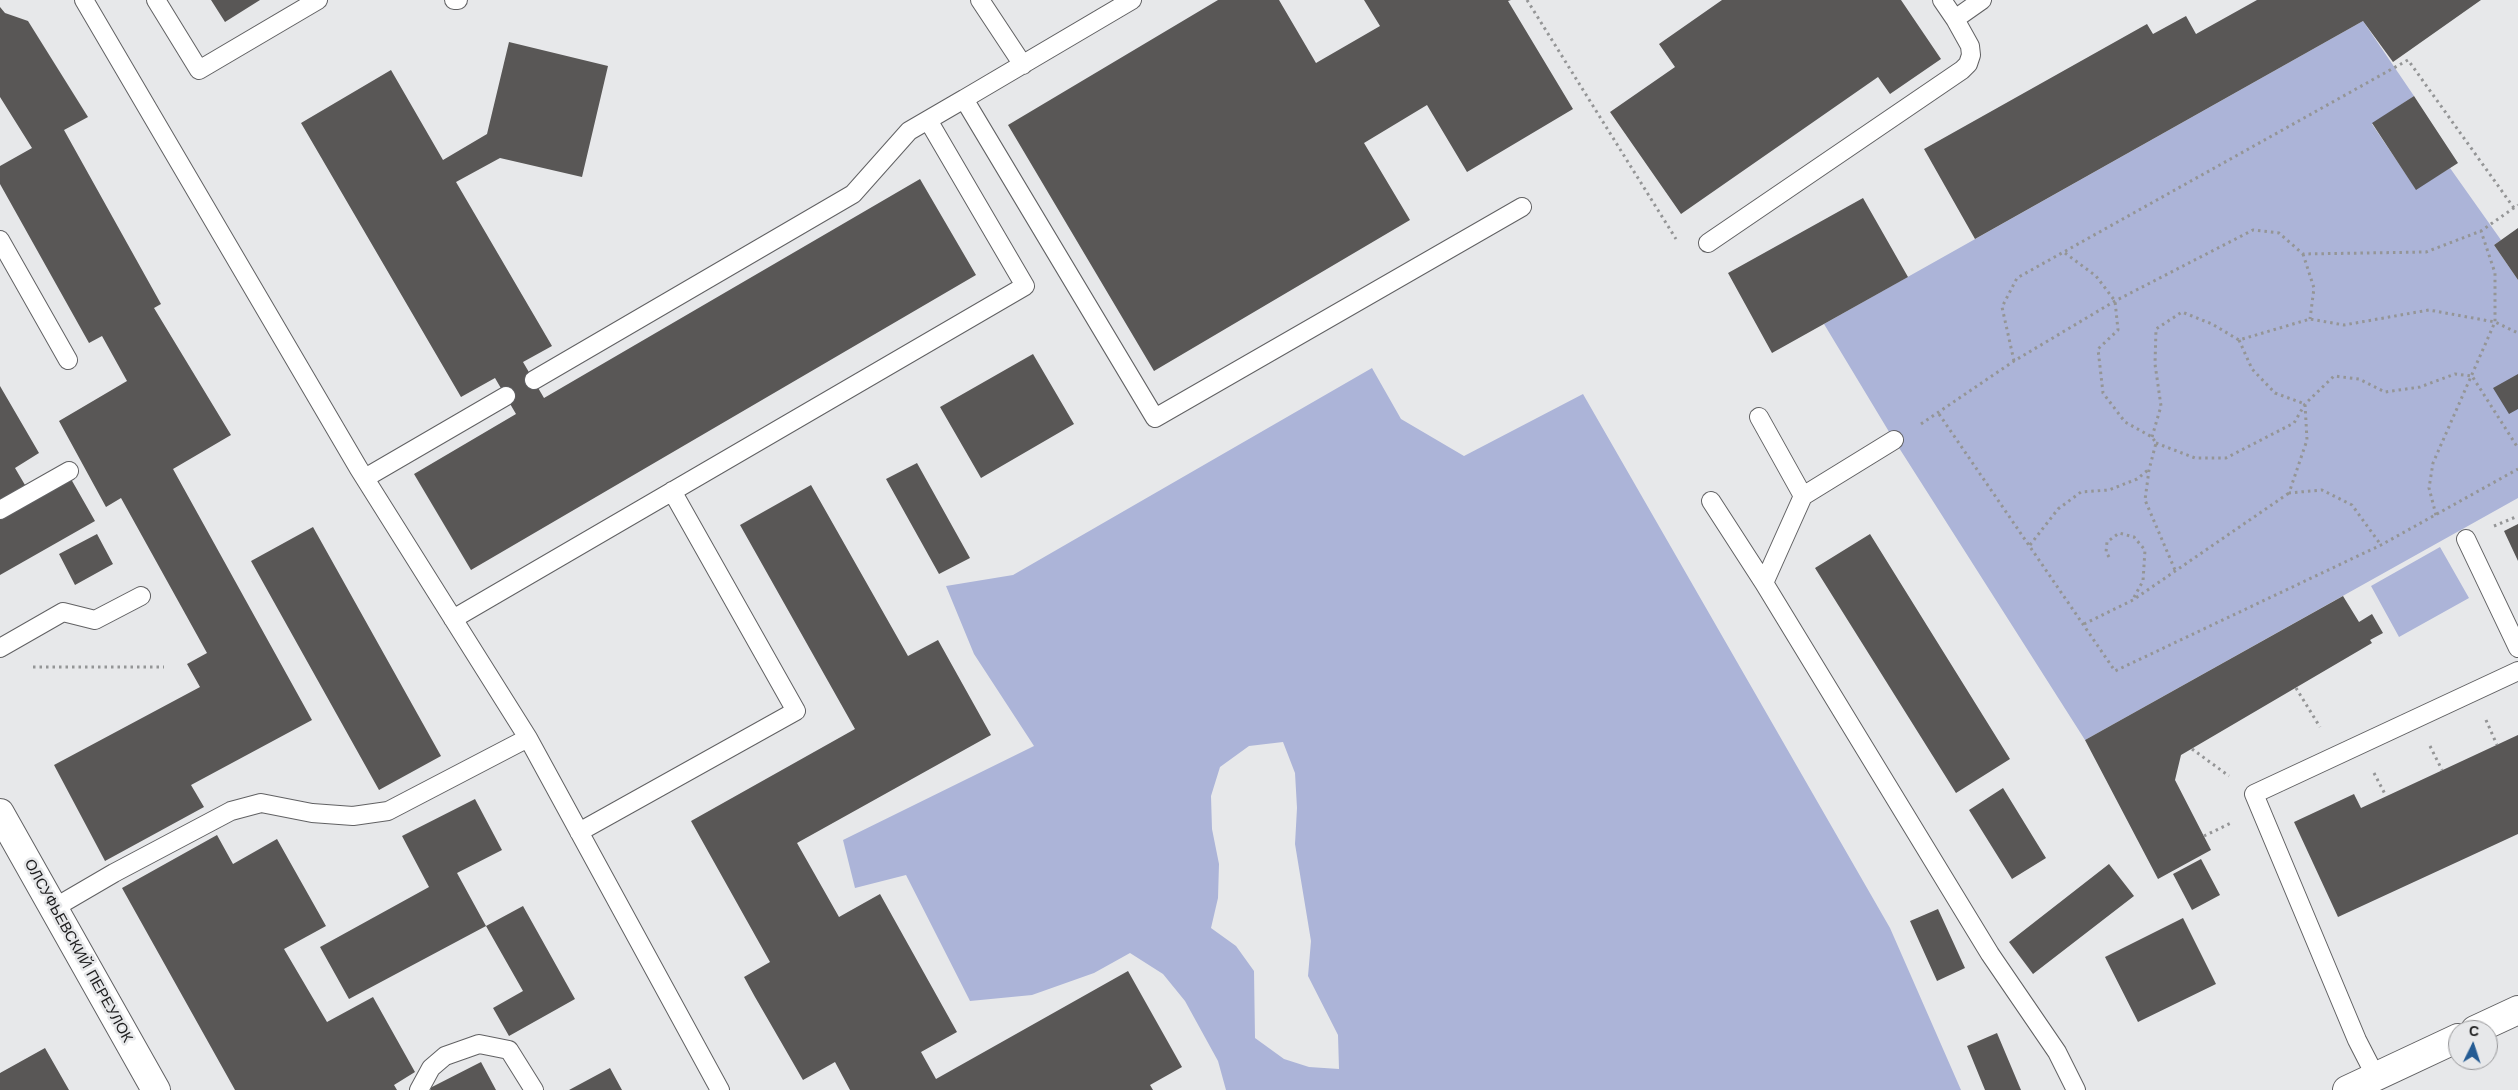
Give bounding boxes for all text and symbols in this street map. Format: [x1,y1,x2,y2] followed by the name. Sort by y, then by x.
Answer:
[20,856,136,1046] street label: ОЛСУФЬЕВСКИЙ ПЕРЕУЛОК
[2448,1020,2498,1070] north arrow
[2468,1023,2480,1039] text: С

